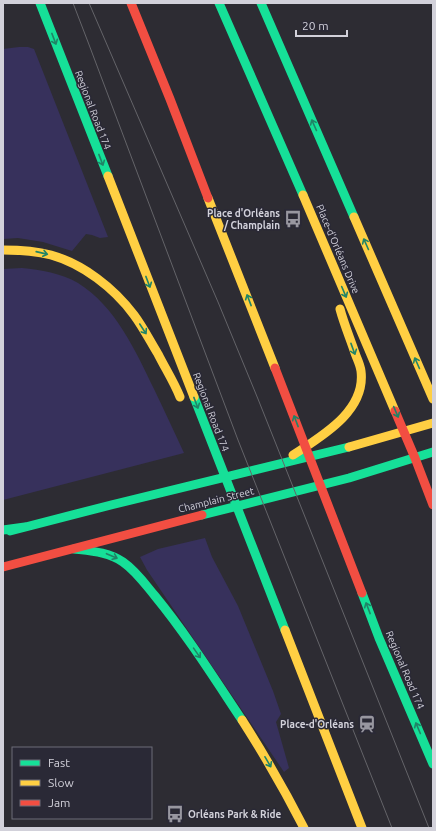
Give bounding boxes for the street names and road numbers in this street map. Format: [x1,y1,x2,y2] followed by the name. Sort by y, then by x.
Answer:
[73,69,113,151] street label: Regional Road 174
[314,203,362,295] street label: Place-d'Orléans Drive
[191,371,231,453] street label: Regional Road 174
[177,485,255,515] street label: Champlain Street
[384,629,427,711] street label: Regional Road 174

